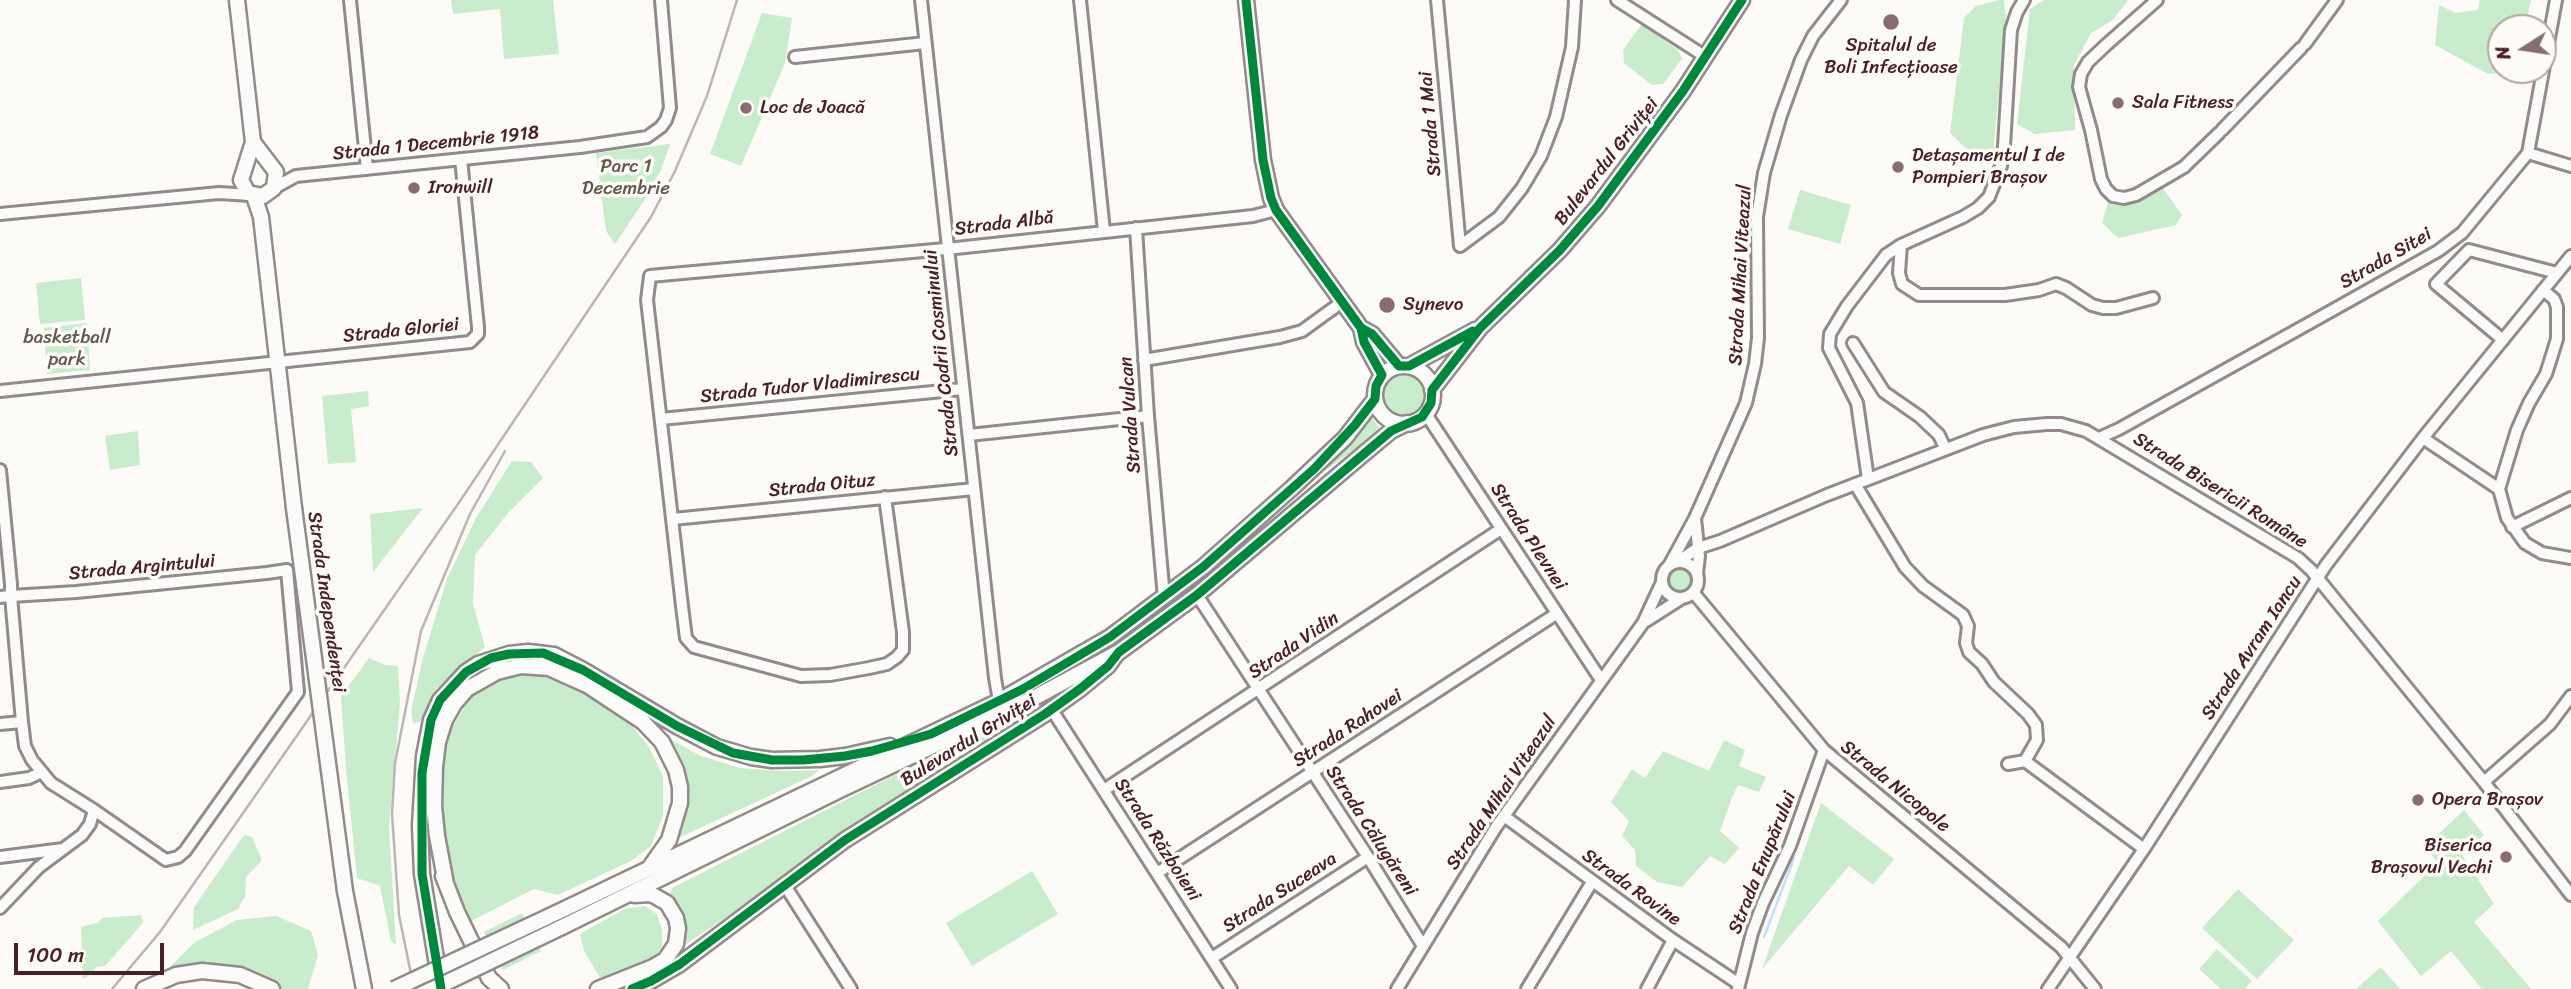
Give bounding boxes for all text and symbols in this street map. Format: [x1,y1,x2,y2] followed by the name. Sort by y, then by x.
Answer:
[1881,12,1901,32] marker: Spitalul de Boli Infecțioase
[2487,14,2557,84] north arrow
[1824,35,1958,79] place label: Spitalul de Boli Infecțioase
[2485,43,2520,63] text: N
[1415,70,1447,178] street label: Strada 1 Mai
[2132,92,2234,114] place label: Sala Fitness
[1550,94,1664,230] street label: Bulevardul Griviței
[2110,95,2126,111] marker: Sala Fitness
[760,97,865,119] place label: Loc de Joacă
[738,100,754,116] marker: Loc de Joacă
[332,122,540,166] street label: Strada 1 Decembrie 1918
[1912,145,2065,189] place label: Detașamentul I de Pompieri Brașov
[582,156,670,200] park label: Parc 1 Decembrie
[1890,159,1906,175] marker: Detașamentul I de Pompieri Brașov
[428,177,492,199] place label: Ironwill
[406,180,422,196] marker: Ironwill
[1725,184,1757,366] street label: Strada Mihai Viteazul
[953,207,1055,241] street label: Strada Albă
[2336,223,2436,295] street label: Strada Sitei
[920,248,964,458] street label: Strada Codrii Cosminului
[1403,294,1463,316] place label: Synevo
[1377,295,1397,315] marker: Synevo
[342,314,460,348] street label: Strada Gloriei
[23,327,111,371] park label: basketball park
[1116,356,1146,474] street label: Strada Vulcan
[699,363,921,409] street label: Strada Tudor Vladimirescu
[2129,428,2311,554] street label: Strada Bisericii Române
[768,469,876,503] street label: Strada Oituz
[1485,479,1571,595] street label: Strada Plevnei
[302,510,350,694] street label: Strada Independenței
[68,550,216,586] street label: Strada Argintului
[2197,572,2307,724] street label: Strada Avram Iancu
[1244,607,1344,685] street label: Strada Vidin
[1289,685,1407,773] street label: Strada Rahovei
[897,690,1041,792] street label: Bulevardul Griviței
[1442,711,1562,875] street label: Strada Mihai Viteazul
[1836,736,1954,838] street label: Strada Nicopole
[1320,761,1422,901] street label: Strada Călugăreni
[1109,774,1205,906] street label: Strada Războieni
[1724,789,1802,937] street label: Strada Enupărului
[2432,789,2543,811] place label: Opera Brașov
[2410,792,2426,808] marker: Opera Brașov
[2371,835,2492,879] place label: Biserica Brașovul Vechi
[1577,844,1685,932] street label: Strada Rovine
[1219,848,1341,938] street label: Strada Suceava
[2498,849,2514,865] marker: Biserica Brașovul Vechi
[18,930,168,974] scale bar
[27,936,84,974] text: 100 m

